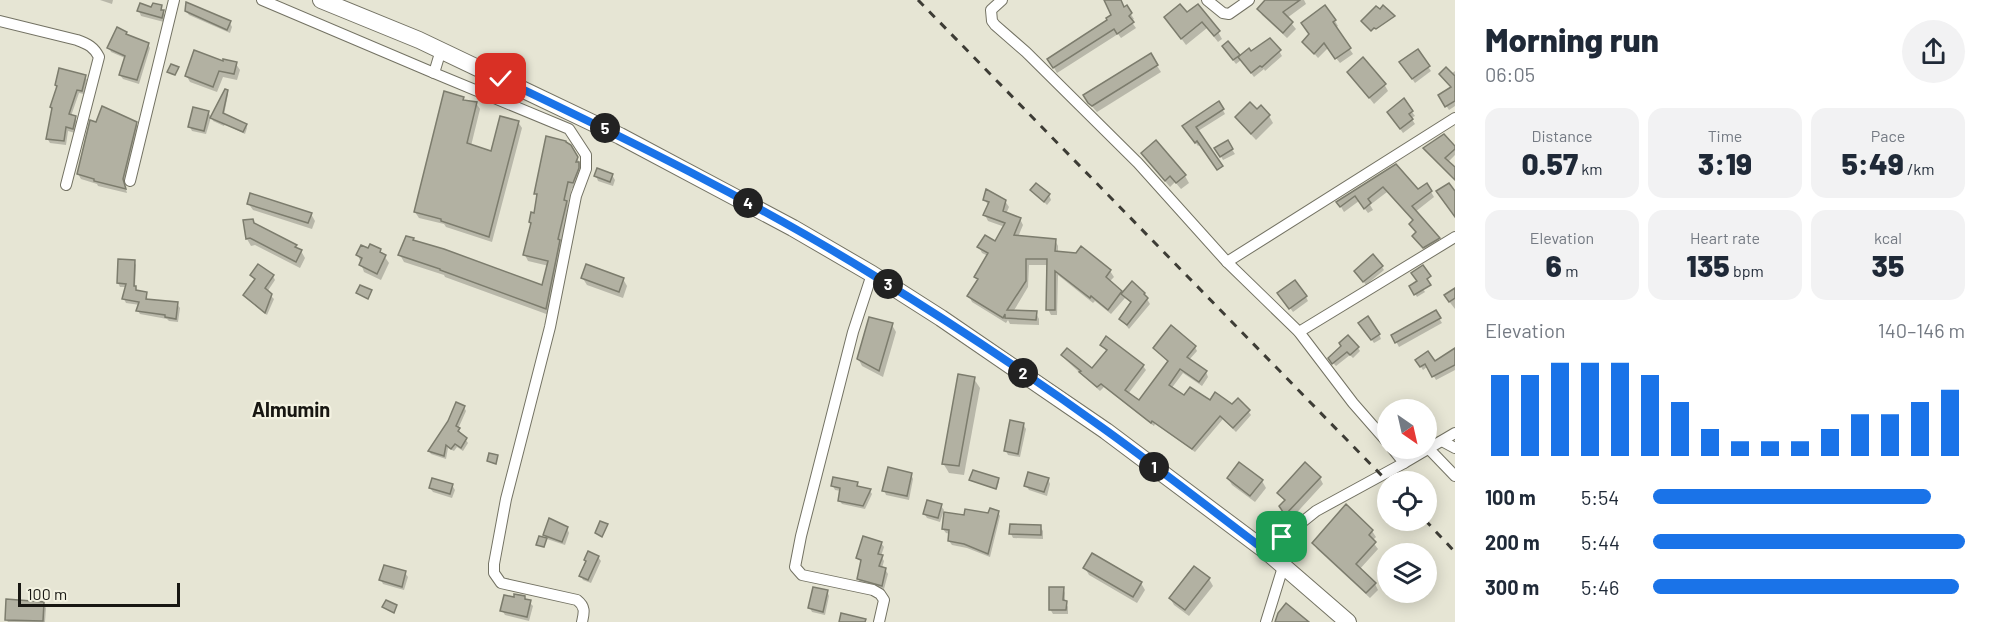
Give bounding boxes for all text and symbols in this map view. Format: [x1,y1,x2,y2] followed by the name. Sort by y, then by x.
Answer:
[1485,19,1659,59] text: Morning run
[1902,20,1965,83] button: share
[475,53,526,104] pin
[484,62,517,95] icon: check
[1485,62,1535,86] text: 06:05
[590,113,620,143] pin: 5
[601,118,609,137] text: 5
[1532,126,1592,145] text: Distance
[1708,126,1742,145] text: Time
[1871,126,1905,145] text: Pace
[1521,145,1578,181] text: 0.57
[1698,145,1752,181] text: 3:19
[1841,145,1904,181] text: 5:49
[1578,159,1603,178] text: km
[1904,159,1935,178] text: /km
[733,188,763,218] pin: 4
[743,193,753,212] text: 4
[1530,228,1594,247] text: Elevation
[1690,228,1760,247] text: Heart rate
[1874,228,1902,247] text: kcal
[1546,247,1562,283] text: 6
[1686,247,1730,283] text: 135
[1872,247,1904,283] text: 35
[1562,261,1578,280] text: m
[1730,261,1764,280] text: bpm
[873,269,903,299] pin: 3
[884,274,892,293] text: 3
[1485,318,1566,342] text: Elevation
[1878,318,1965,342] text: 140–146 m
[1008,358,1038,388] pin: 2
[1019,363,1027,382] text: 2
[252,397,330,421] district label: Almumin
[1377,399,1437,459] north arrow
[1377,399,1437,603] map controls
[1139,452,1169,482] pin: 1
[1151,457,1157,476] text: 1
[1377,471,1437,531] button: locate
[1485,485,1536,509] text: 100 m
[1581,485,1619,509] text: 5:54
[1256,511,1307,562] pin
[1265,520,1298,553] icon: arrive
[1485,530,1540,554] text: 200 m
[1581,530,1620,554] text: 5:44
[1377,543,1437,603] button: layers
[1485,575,1539,599] text: 300 m
[1581,575,1619,599] text: 5:46
[18,580,180,608] scale bar
[27,584,67,603] text: 100 m

